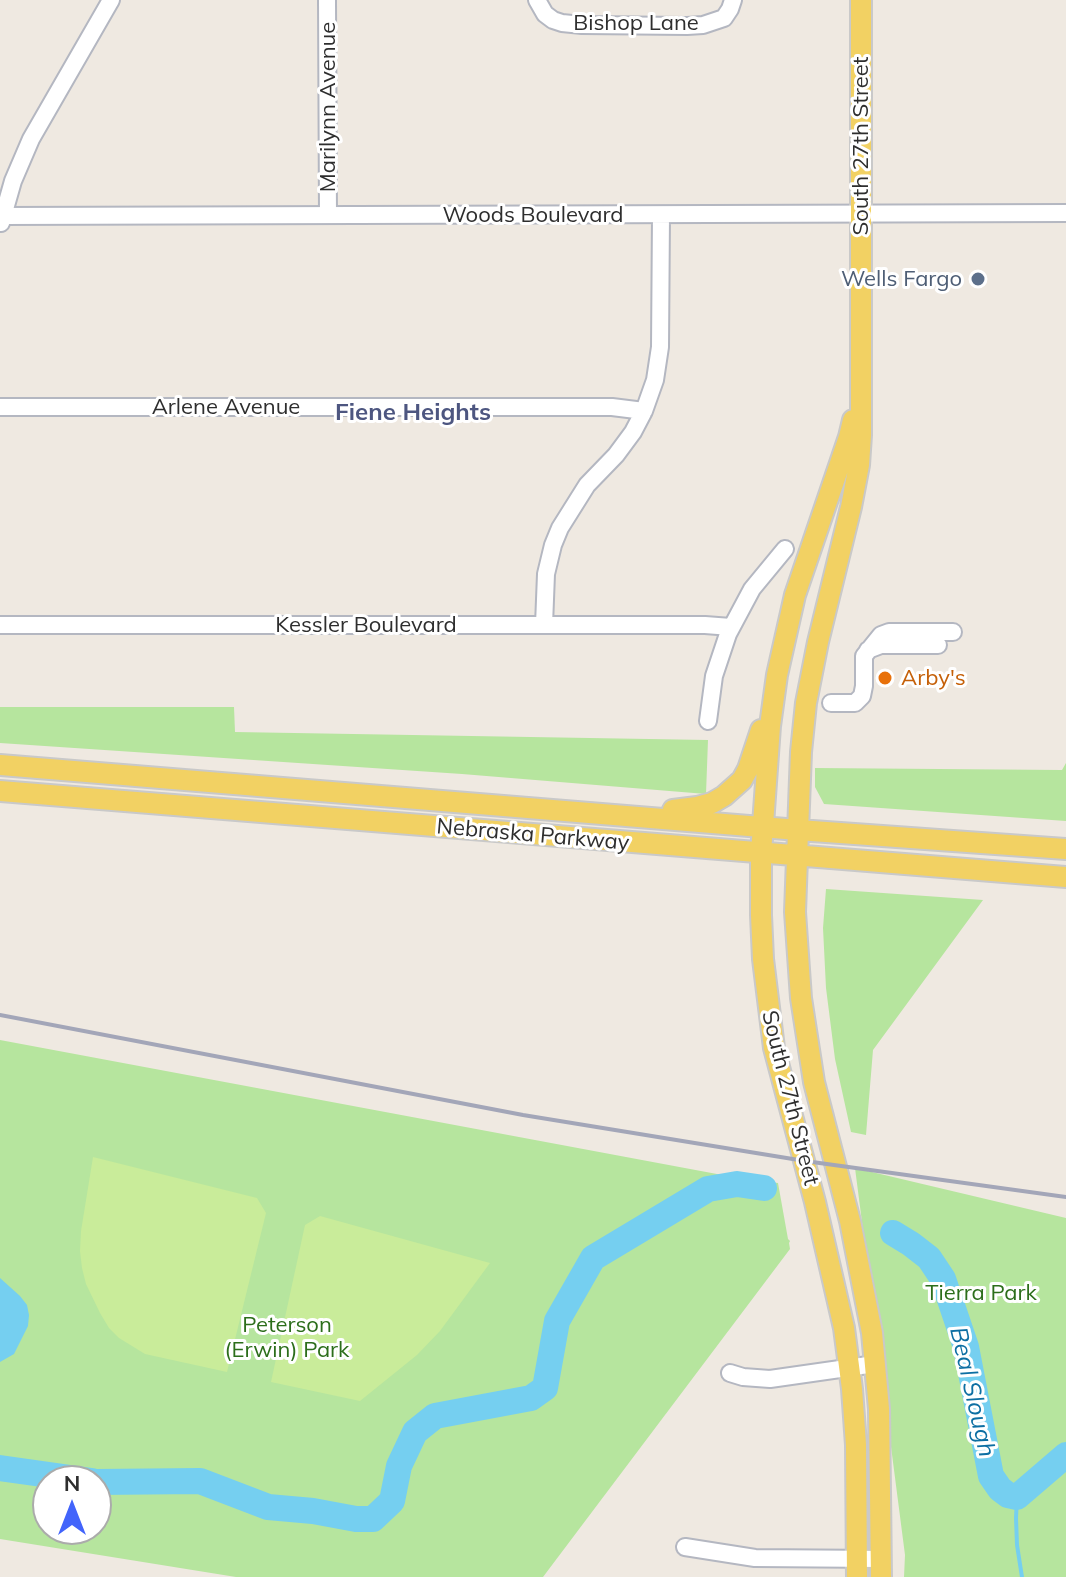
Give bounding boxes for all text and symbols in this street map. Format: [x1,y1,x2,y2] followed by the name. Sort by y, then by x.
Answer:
[573,10,699,36] street label: Bishop Lane
[315,22,341,192] street label: Marilynn Avenue
[848,57,874,235] street label: South 27th Street
[442,202,624,228] street label: Woods Boulevard
[841,266,962,292] place label: Wells Fargo
[969,270,987,288] marker: Wells Fargo
[152,394,300,420] street label: Arlene Avenue
[335,399,491,427] district label: Fiene Heights
[275,612,457,638] street label: Kessler Boulevard
[901,665,966,691] place label: Arby's
[876,669,894,687] marker: Arby's
[436,813,630,857] street label: Nebraska Parkway
[756,1008,824,1188] street label: South 27th Street
[925,1280,1037,1306] park label: Tierra Park
[225,1312,349,1364] park label: Peterson (Erwin) Park
[943,1324,1001,1460] water label: Beal Slough
[32,1465,112,1545] north arrow
[64,1469,80,1497] text: N

